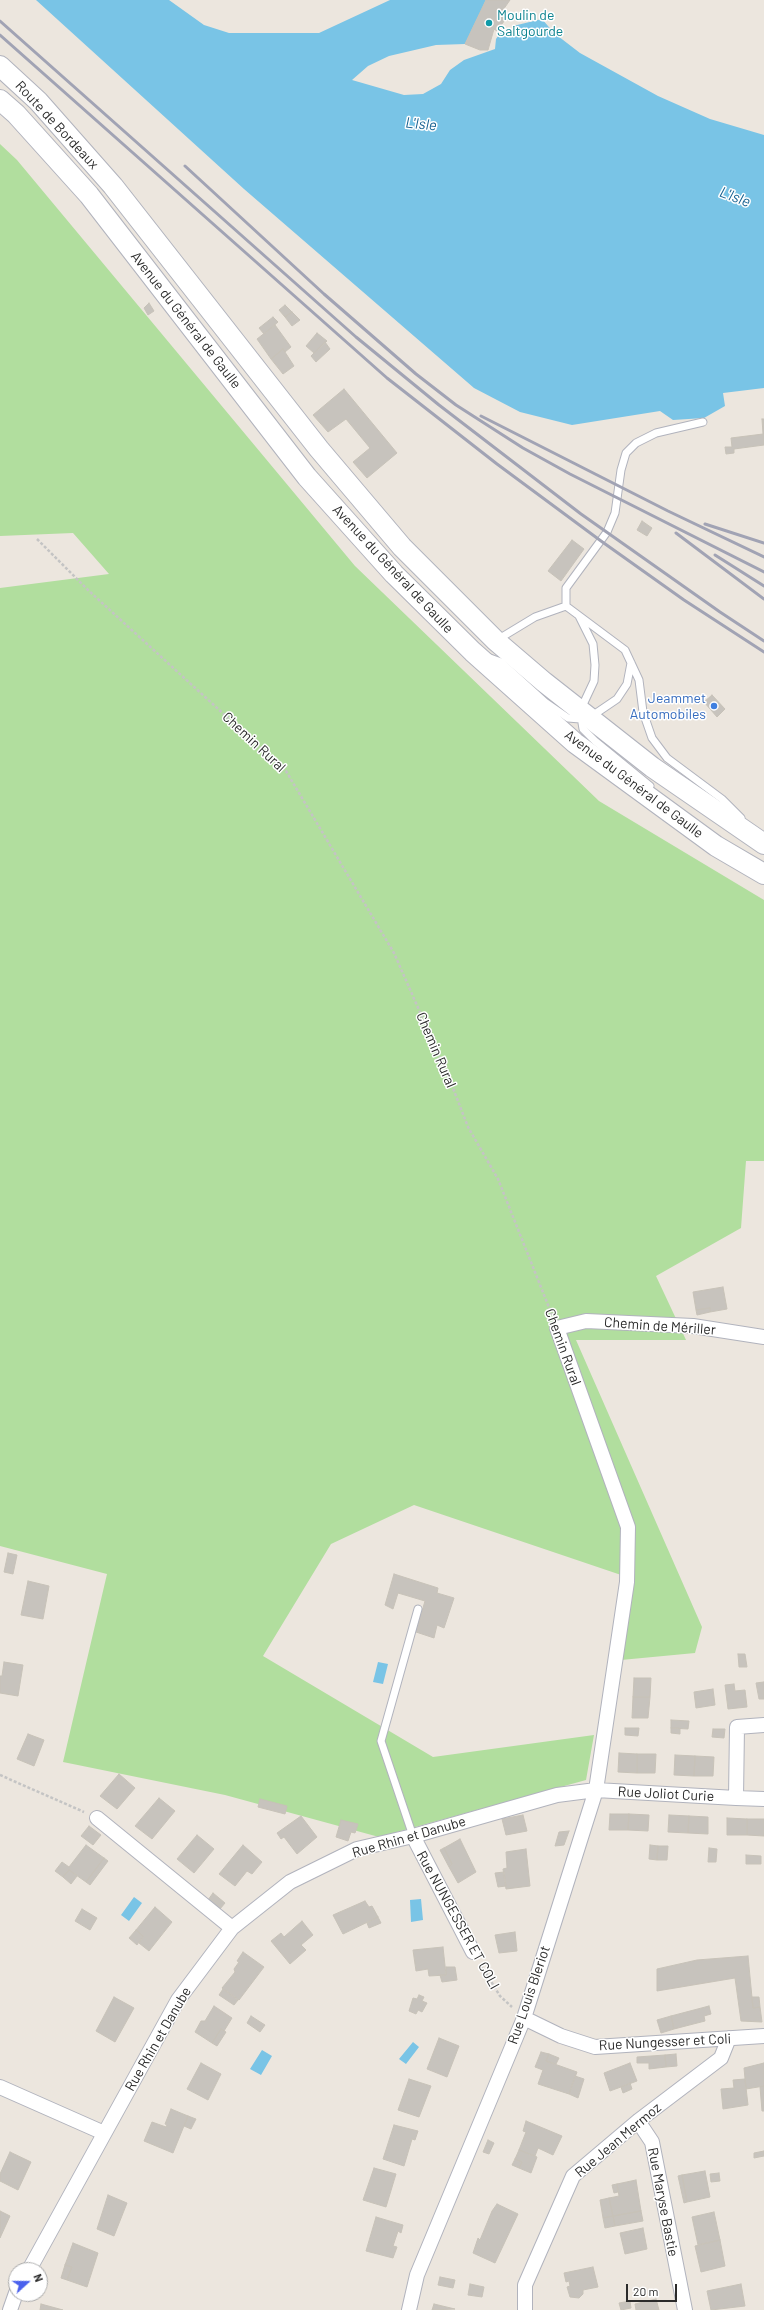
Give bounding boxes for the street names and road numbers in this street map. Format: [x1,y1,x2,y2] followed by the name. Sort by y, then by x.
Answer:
[12,77,102,173] street label: Route de Bordeaux
[127,248,245,392] street label: Avenue du Général de Gaulle
[329,501,457,637] street label: Avenue du Général de Gaulle
[219,708,289,776] street label: Chemin Rural
[561,726,707,842] street label: Avenue du Général de Gaulle
[413,1010,459,1090] street label: Chemin Rural
[541,1306,585,1388] street label: Chemin Rural
[604,1314,716,1338] street label: Chemin de Mériller
[617,1783,715,1805] street label: Rue Joliot Curie
[350,1813,468,1861] street label: Rue Rhin et Danube
[413,1848,503,1992] street label: Rue NUNGESSER ET COLI
[504,1943,554,2047] street label: Rue Louis Bleriot
[121,1984,195,2094] street label: Rue Rhin et Danube
[598,2030,732,2054] street label: Rue Nungesser et Coli
[572,2099,664,2181] street label: Rue Jean Mermoz
[644,2146,682,2258] street label: Rue Maryse Bastie

